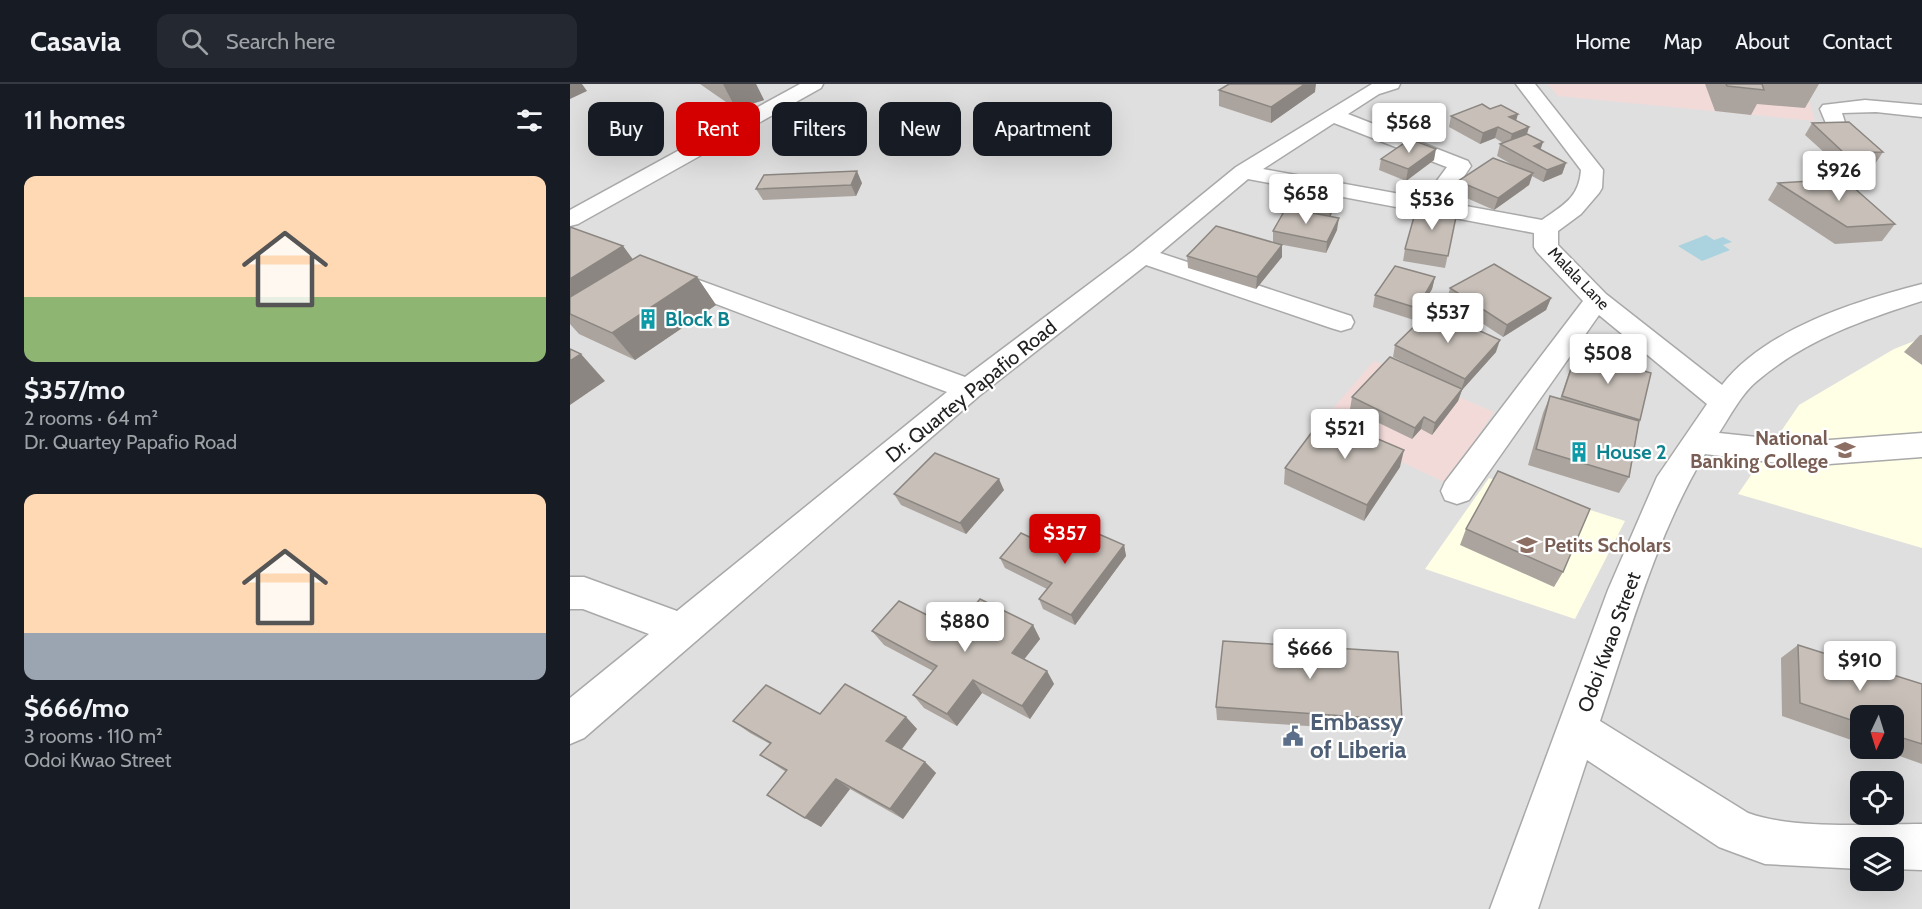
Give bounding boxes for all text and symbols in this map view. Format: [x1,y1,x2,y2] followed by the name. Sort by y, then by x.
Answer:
[157,14,577,68] search box
[30,24,121,58] text: Casavia
[178,25,211,58] icon: search
[226,28,335,55] text: Search here
[1575,29,1631,54] text: Home
[1664,29,1702,54] text: Map
[1735,29,1789,54] text: About
[1822,29,1892,54] text: Contact
[588,102,664,156] chip: Buy
[676,102,760,156] chip: Rent
[772,102,867,156] chip: Filters
[879,102,961,156] chip: New
[973,102,1112,156] chip: Apartment
[1373,103,1445,154] pin: $568
[24,104,125,136] text: 11 homes
[513,104,546,137] icon: filters
[1386,110,1432,134] text: $568
[1803,151,1875,202] pin: $926
[1817,158,1861,182] text: $926
[1270,174,1342,225] pin: $658
[1396,180,1468,231] pin: $536
[1283,181,1329,205] text: $658
[1410,187,1454,211] text: $536
[231,215,339,323] icon: home
[1544,243,1613,314] street label: Malala Lane
[1412,293,1484,344] pin: $537
[1426,300,1470,324] text: $537
[636,307,660,331] building icon: Block B
[665,307,730,331] place label: Block B
[881,315,1061,467] street label: Dr. Quartey Papafio Road
[1572,334,1644,385] pin: $508
[1584,341,1632,365] text: $508
[24,374,125,406] text: $357/mo
[24,406,158,430] text: 2 rooms · 64 m²
[1309,409,1381,460] pin: $521
[1325,416,1365,440] text: $521
[1690,426,1828,473] place label: National Banking College
[24,430,237,454] text: Dr. Quartey Papafio Road
[1833,438,1857,462] school or university icon: National Banking College
[1567,440,1591,464] building icon: House 2
[1596,440,1667,464] place label: House 2
[1029,514,1101,565] pin: $357
[1043,521,1087,545] text: $357
[231,533,339,641] icon: home
[1515,533,1539,557] school or university icon: Petits Scholars
[1544,533,1671,557] place label: Petits Scholars
[1573,568,1646,715] street label: Odoi Kwao Street
[929,602,1001,653] pin: $880
[940,609,990,633] text: $880
[1274,629,1346,680] pin: $666
[1287,636,1333,660] text: $666
[1824,641,1896,692] pin: $910
[1838,648,1882,672] text: $910
[24,692,129,724] text: $666/mo
[1850,705,1904,759] north arrow
[1850,705,1904,891] map controls
[1310,707,1407,764] place label: Embassy of Liberia
[24,724,163,748] text: 3 rooms · 110 m²
[1281,724,1305,748] public building icon: Embassy of Liberia
[24,748,171,772] text: Odoi Kwao Street
[1850,771,1904,825] button: locate
[1850,837,1904,891] button: layers

